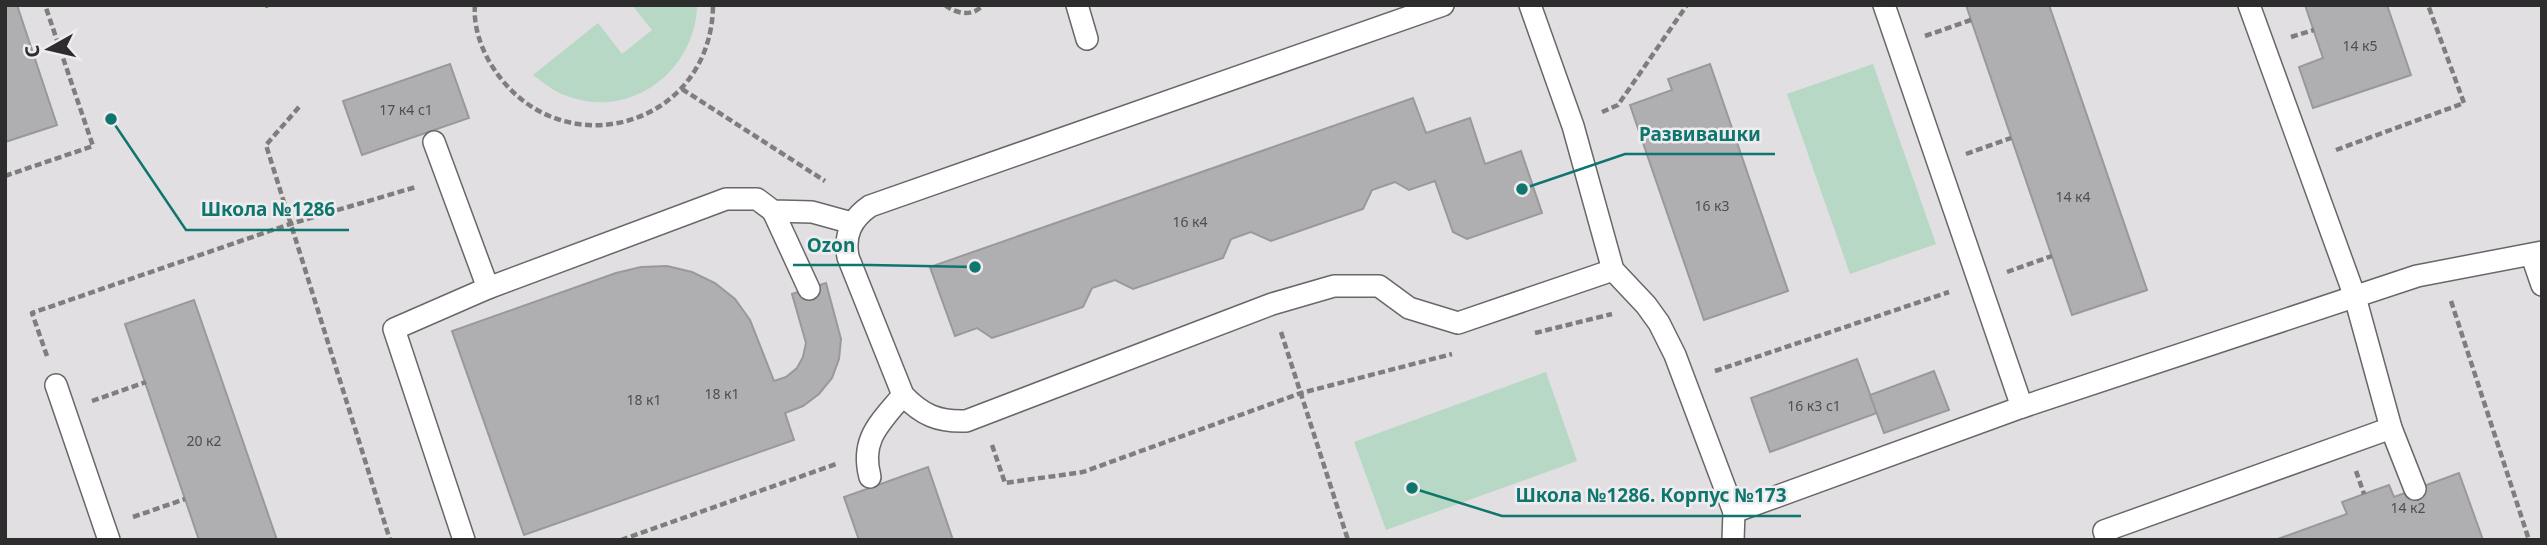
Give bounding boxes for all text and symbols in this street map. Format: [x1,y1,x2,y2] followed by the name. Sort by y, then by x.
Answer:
[14,14,84,84] north arrow
[2342,36,2378,55] house number: 14 к5
[18,43,46,59] text: С
[379,100,433,119] house number: 17 к4 с1
[1625,114,1775,154] callout: Развивашки
[1639,121,1761,147] text: Развивашки
[2055,187,2091,206] house number: 14 к4
[186,190,349,230] callout: Школа №1286
[201,196,335,222] text: Школа №1286
[1694,196,1730,215] house number: 16 к3
[1172,212,1208,231] house number: 16 к4
[793,225,869,265] callout: Ozon
[807,232,855,258] text: Ozon
[704,384,740,403] house number: 18 к1
[626,390,662,409] house number: 18 к1
[1787,396,1841,415] house number: 16 к3 с1
[186,431,222,450] house number: 20 к2
[1502,476,1801,516] callout: Школа №1286. Корпус №173
[1515,482,1787,508] text: Школа №1286. Корпус №173
[2390,498,2426,517] house number: 14 к2

